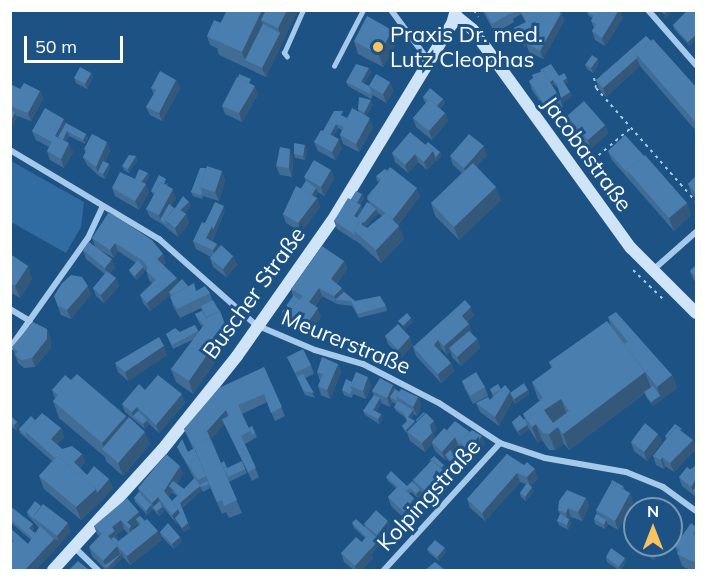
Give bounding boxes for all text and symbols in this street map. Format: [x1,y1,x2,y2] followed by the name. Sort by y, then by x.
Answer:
[390,21,543,72] place label: Praxis Dr. med. Lutz Cleophas
[27,24,126,62] scale bar
[35,35,77,58] text: 50 m
[371,40,385,54] marker: Praxis Dr. med. Lutz Cleophas
[536,91,638,217] street label: Jacobastraße
[197,222,311,364] street label: Buscher Straße
[278,304,414,380] street label: Meurerstraße
[372,434,486,556] street label: Kolpingstraße
[623,497,683,557] north arrow
[647,501,659,521] text: N

